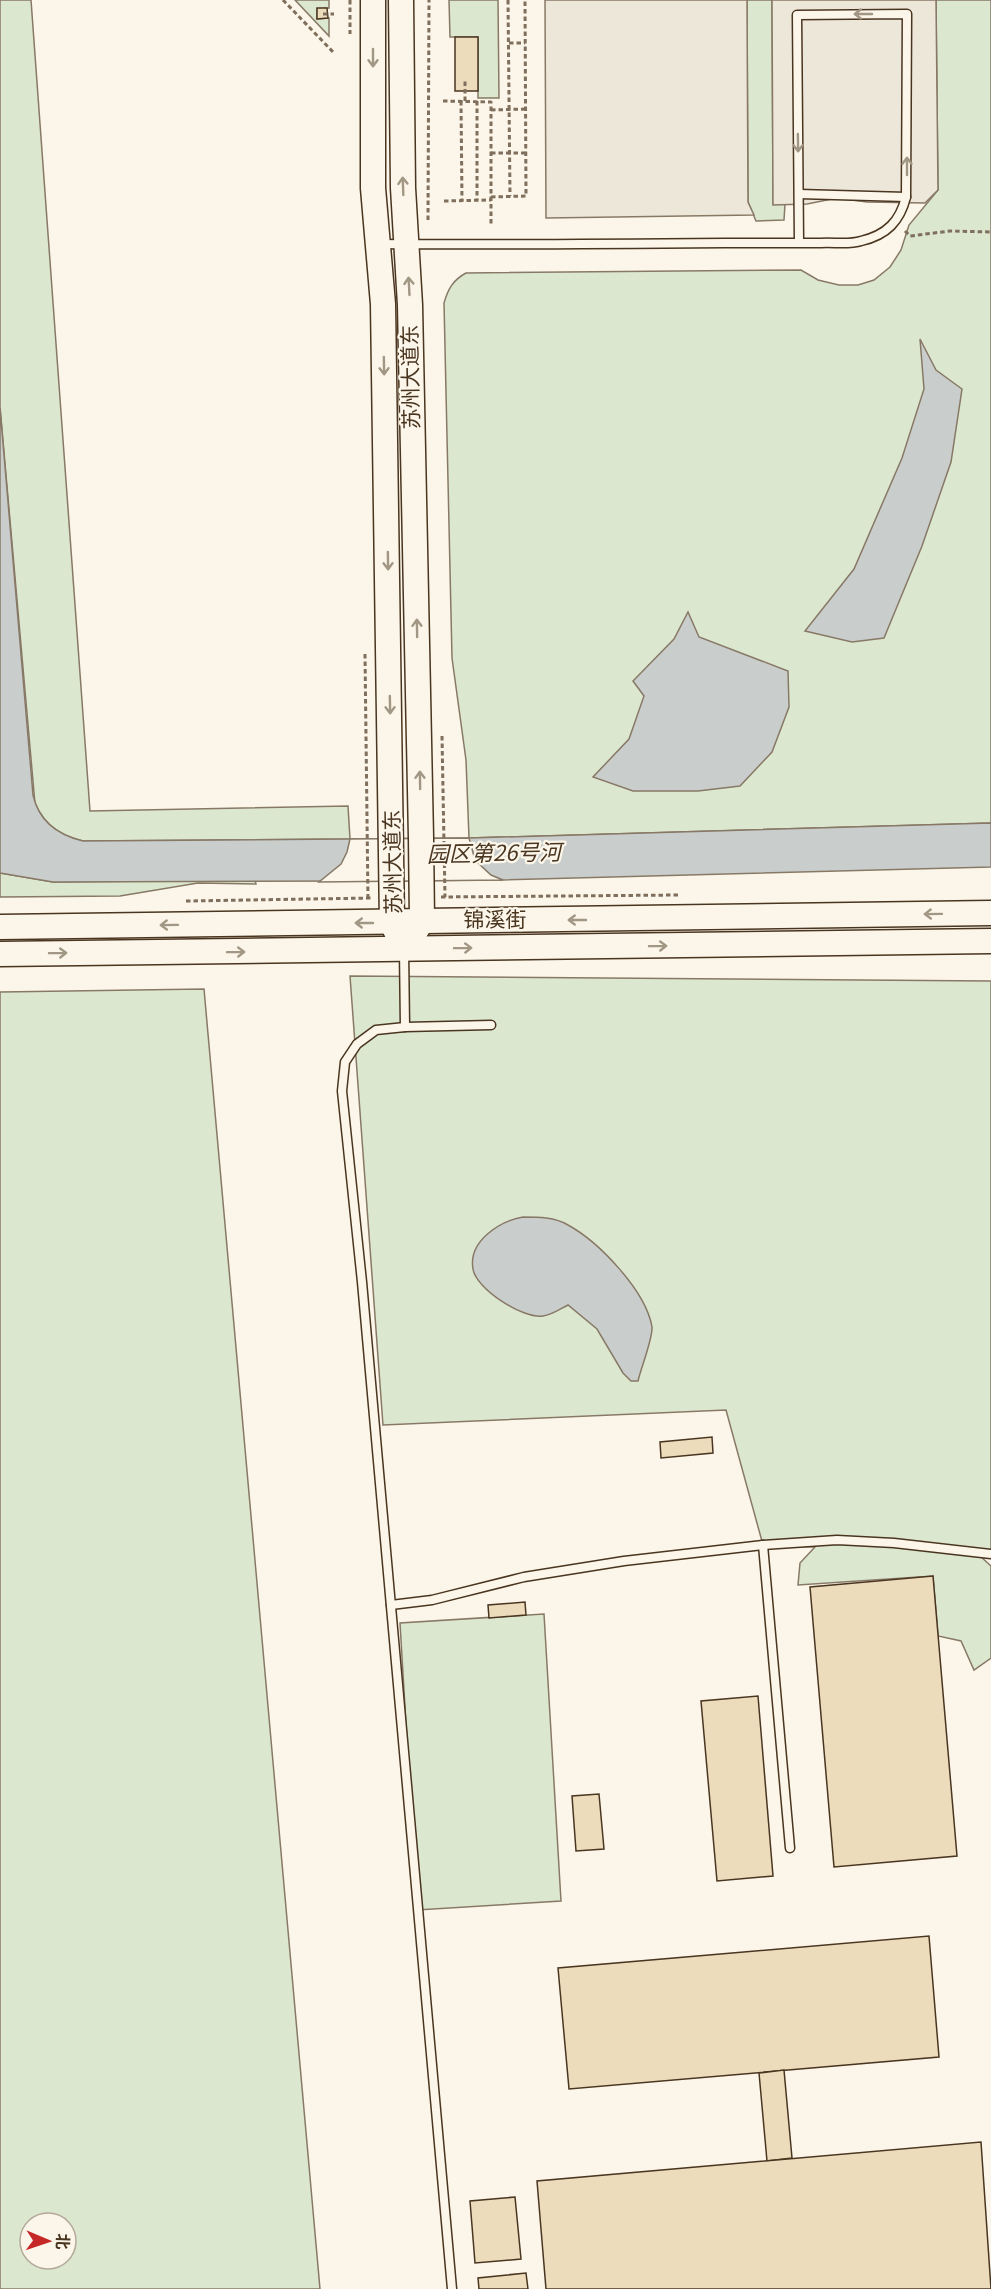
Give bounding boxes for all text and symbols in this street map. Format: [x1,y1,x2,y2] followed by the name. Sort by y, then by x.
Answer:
[854,8,874,20] one-way arrow
[367,48,379,68] one-way arrow
[792,133,804,153] one-way arrow
[901,156,913,176] one-way arrow
[397,177,408,197] one-way arrow
[403,276,414,296] one-way arrow
[393,324,425,430] street label: 苏州大道东
[378,355,390,375] one-way arrow
[382,550,394,570] one-way arrow
[411,618,423,638] one-way arrow
[384,694,396,714] one-way arrow
[414,770,426,790] one-way arrow
[375,809,407,915] street label: 苏州大道东
[426,834,565,868] water label: 园区第26号河
[464,903,527,933] street label: 锦溪街
[923,909,943,920] one-way arrow
[567,914,587,926] one-way arrow
[354,917,374,929] one-way arrow
[159,919,179,931] one-way arrow
[647,940,667,952] one-way arrow
[452,942,472,954] one-way arrow
[226,946,246,958] one-way arrow
[48,948,68,959] one-way arrow
[18,2211,78,2271] north arrow
[52,2233,76,2250] text: 北

